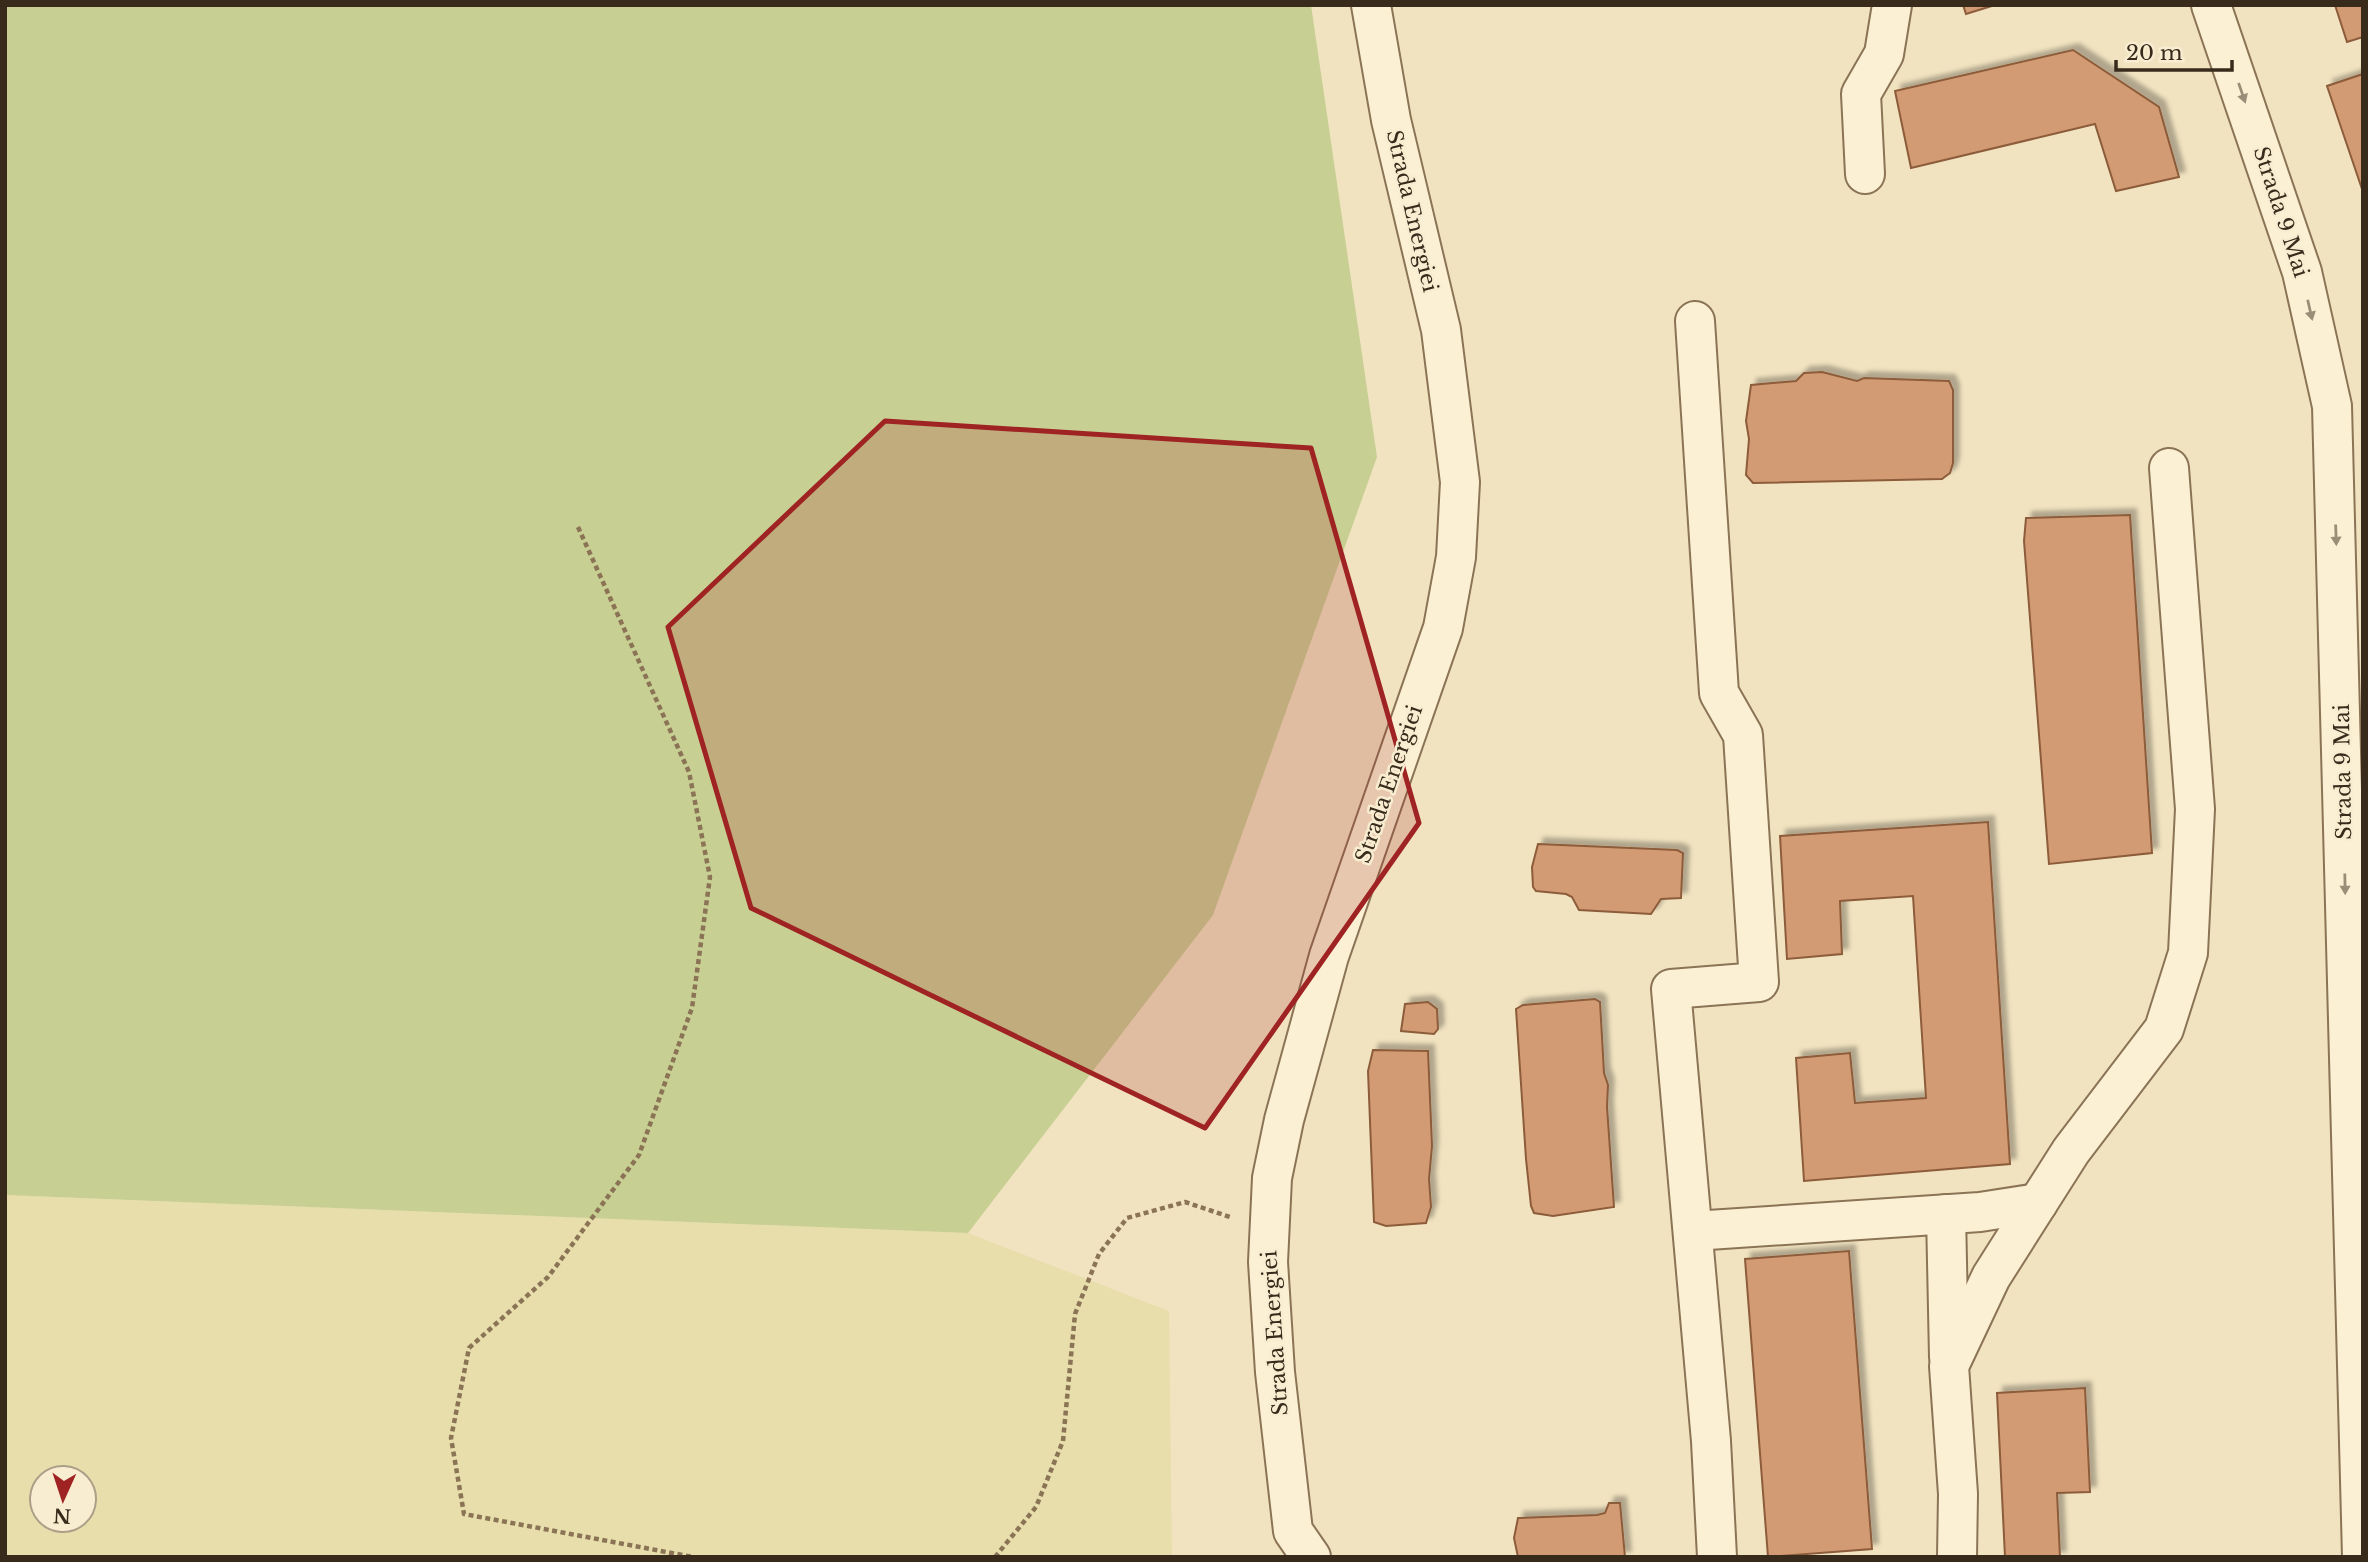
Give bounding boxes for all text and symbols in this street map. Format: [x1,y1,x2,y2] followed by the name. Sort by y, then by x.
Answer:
[2116,28,2232,72] scale bar
[2126,40,2183,66] text: 20 m
[2237,82,2248,103] one-way arrow
[1381,128,1443,294] street label: Strada Energiei
[2248,143,2314,281] street label: Strada 9 Mai
[2305,299,2316,321] one-way arrow
[2331,524,2342,546] one-way arrow
[1350,702,1428,866] street label: Strada Energiei
[2329,704,2357,840] street label: Strada 9 Mai
[2340,874,2351,896] one-way arrow
[1256,1250,1294,1416] street label: Strada Energiei
[28,1464,98,1534] north arrow
[52,1504,72,1527] text: N

